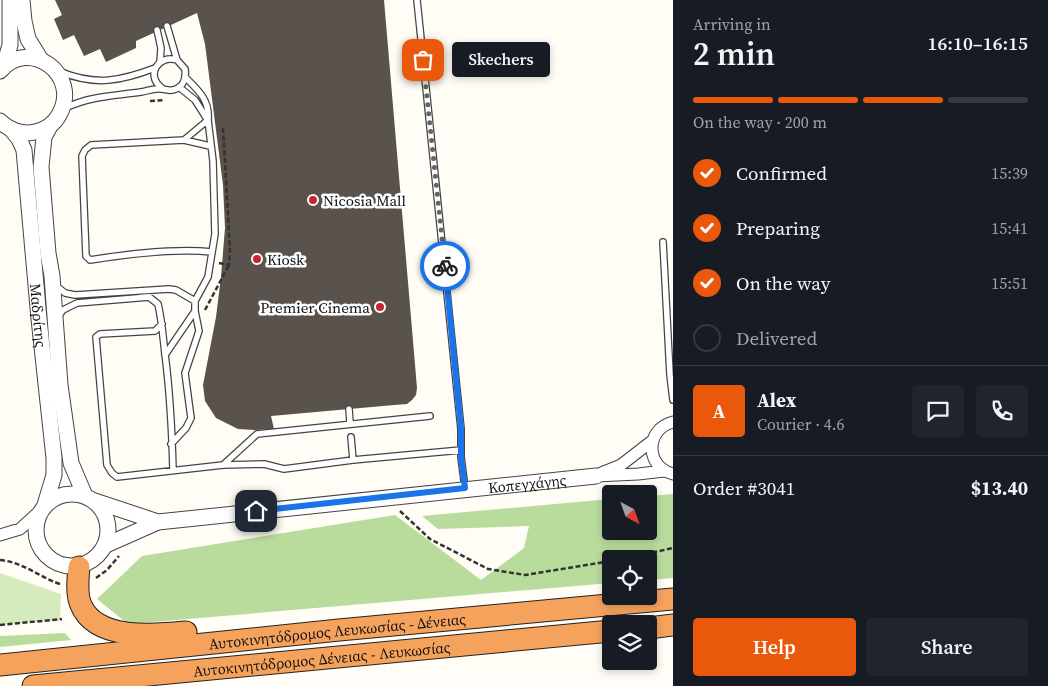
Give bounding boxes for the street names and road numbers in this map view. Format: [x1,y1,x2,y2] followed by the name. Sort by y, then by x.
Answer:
[25,283,53,349] street label: Μαδρίτης
[487,469,567,498] street label: Κοπεγχάγης
[208,608,467,654] street label: Αυτοκινητόδρομος Λευκωσίας - Δένειας
[192,636,451,681] street label: Αυτοκινητόδρομος Δένειας - Λευκωσίας

